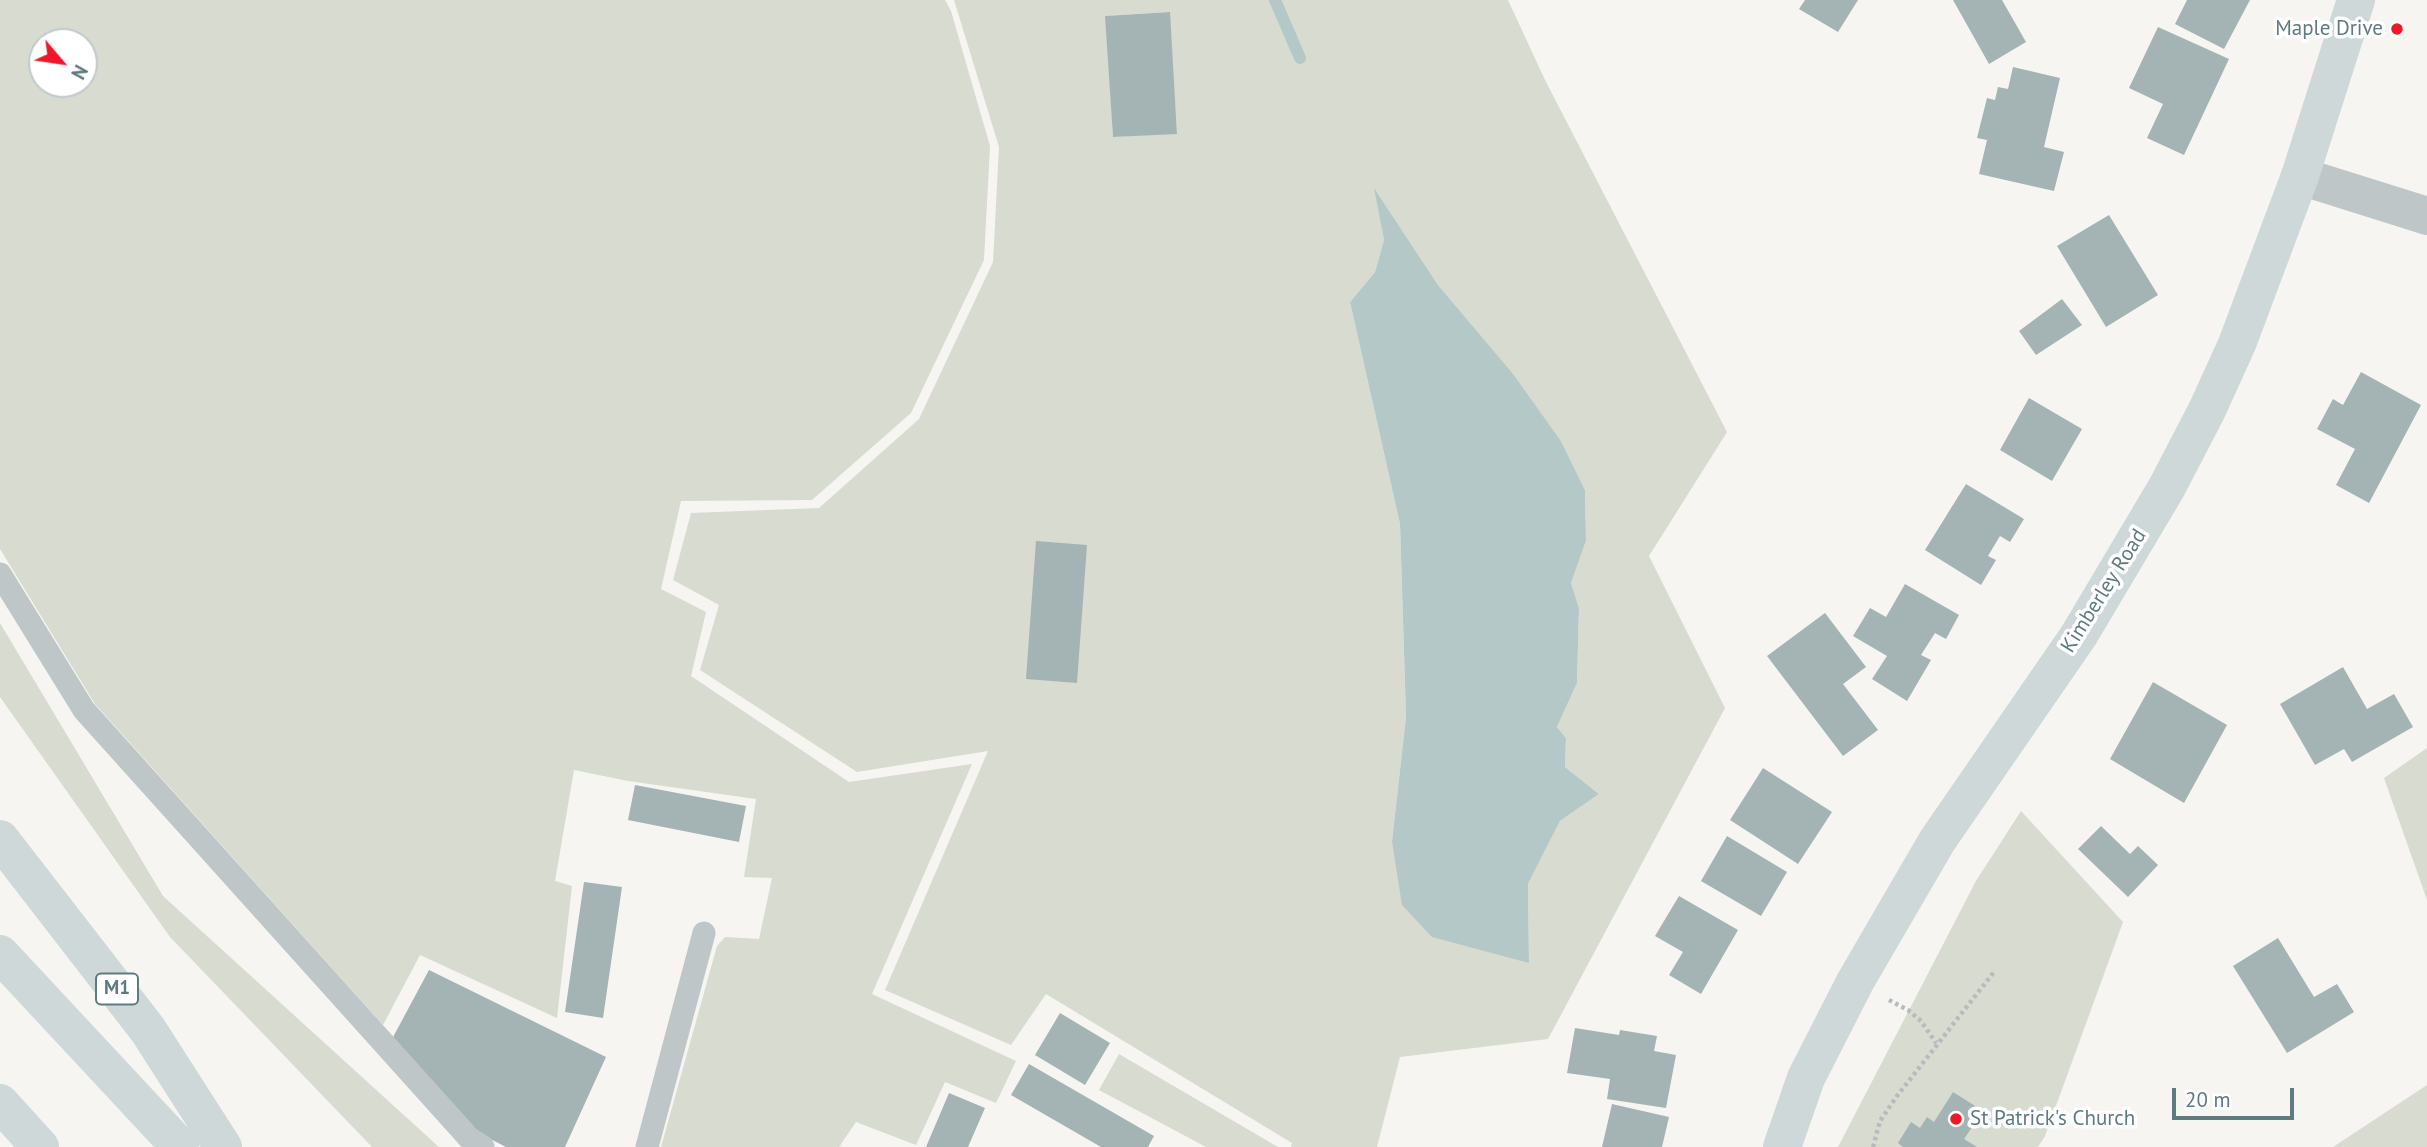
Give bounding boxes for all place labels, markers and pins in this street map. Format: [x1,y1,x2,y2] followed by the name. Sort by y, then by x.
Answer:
[2275,16,2383,42] place label: Maple Drive
[2389,21,2405,37] marker: Maple Drive
[1970,1106,2135,1132] place label: St Patrick's Church
[1948,1111,1964,1127] marker: St Patrick's Church

